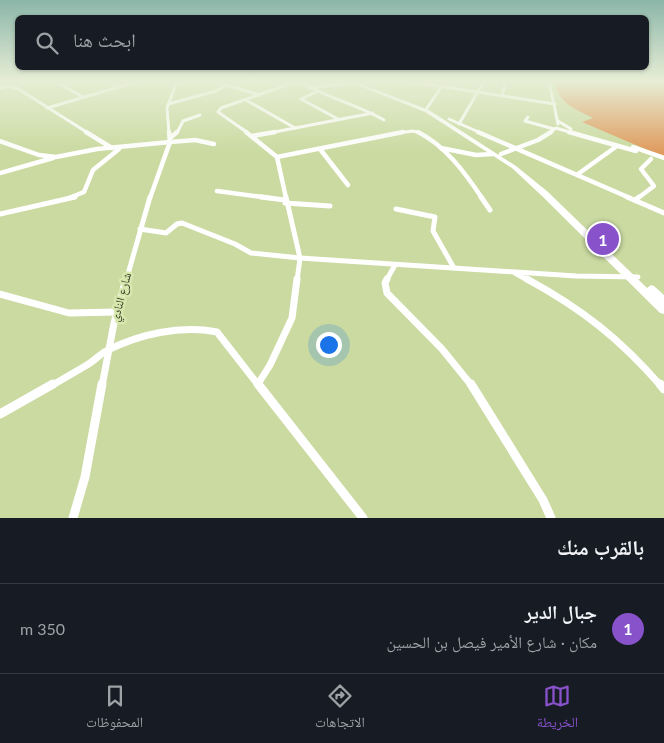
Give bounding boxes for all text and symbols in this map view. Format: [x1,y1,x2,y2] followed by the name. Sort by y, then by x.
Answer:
[15,15,649,70] search box
[73,28,136,51] text: ابحث هنا
[33,29,61,57] icon: search
[587,220,619,258] pin: 1
[107,271,137,324] street label: شارع النادي
[316,332,342,358] your location
[557,534,644,559] text: بالقرب منك
[525,600,597,623] text: جبال الدير
[20,619,65,638] text: 350 m
[623,619,633,638] text: 1
[386,632,597,651] text: مكان · شارع الأمير فيصل بن الحسين
[86,682,143,736] tab: المحفوظات
[315,682,365,736] tab: الاتجاهات
[537,682,578,736] tab: الخريطة

